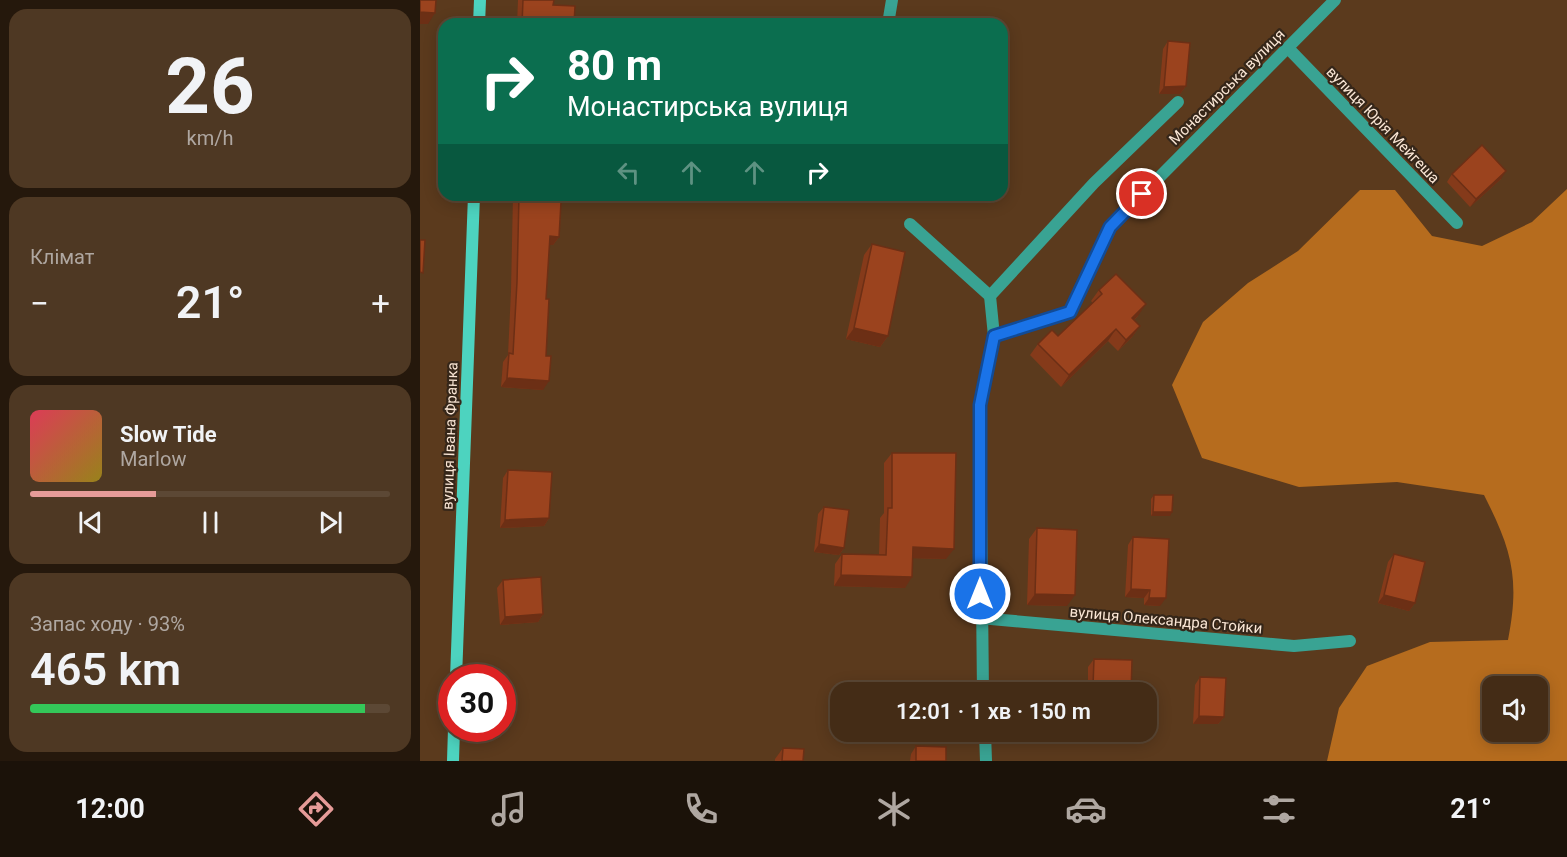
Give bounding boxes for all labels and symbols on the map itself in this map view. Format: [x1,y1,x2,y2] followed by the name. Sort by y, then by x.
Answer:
[1165,25,1289,149] street label: Монастирська вулиця
[1323,63,1443,187] street label: вулиця Юрія Мейгеша
[1116,168,1167,219] pin
[438,362,462,510] street label: вулиця Івана Франка
[948,562,1012,626] position arrow
[1069,603,1263,637] street label: вулиця Олександра Стойки
[438,664,516,742] speed limit sign: 30

